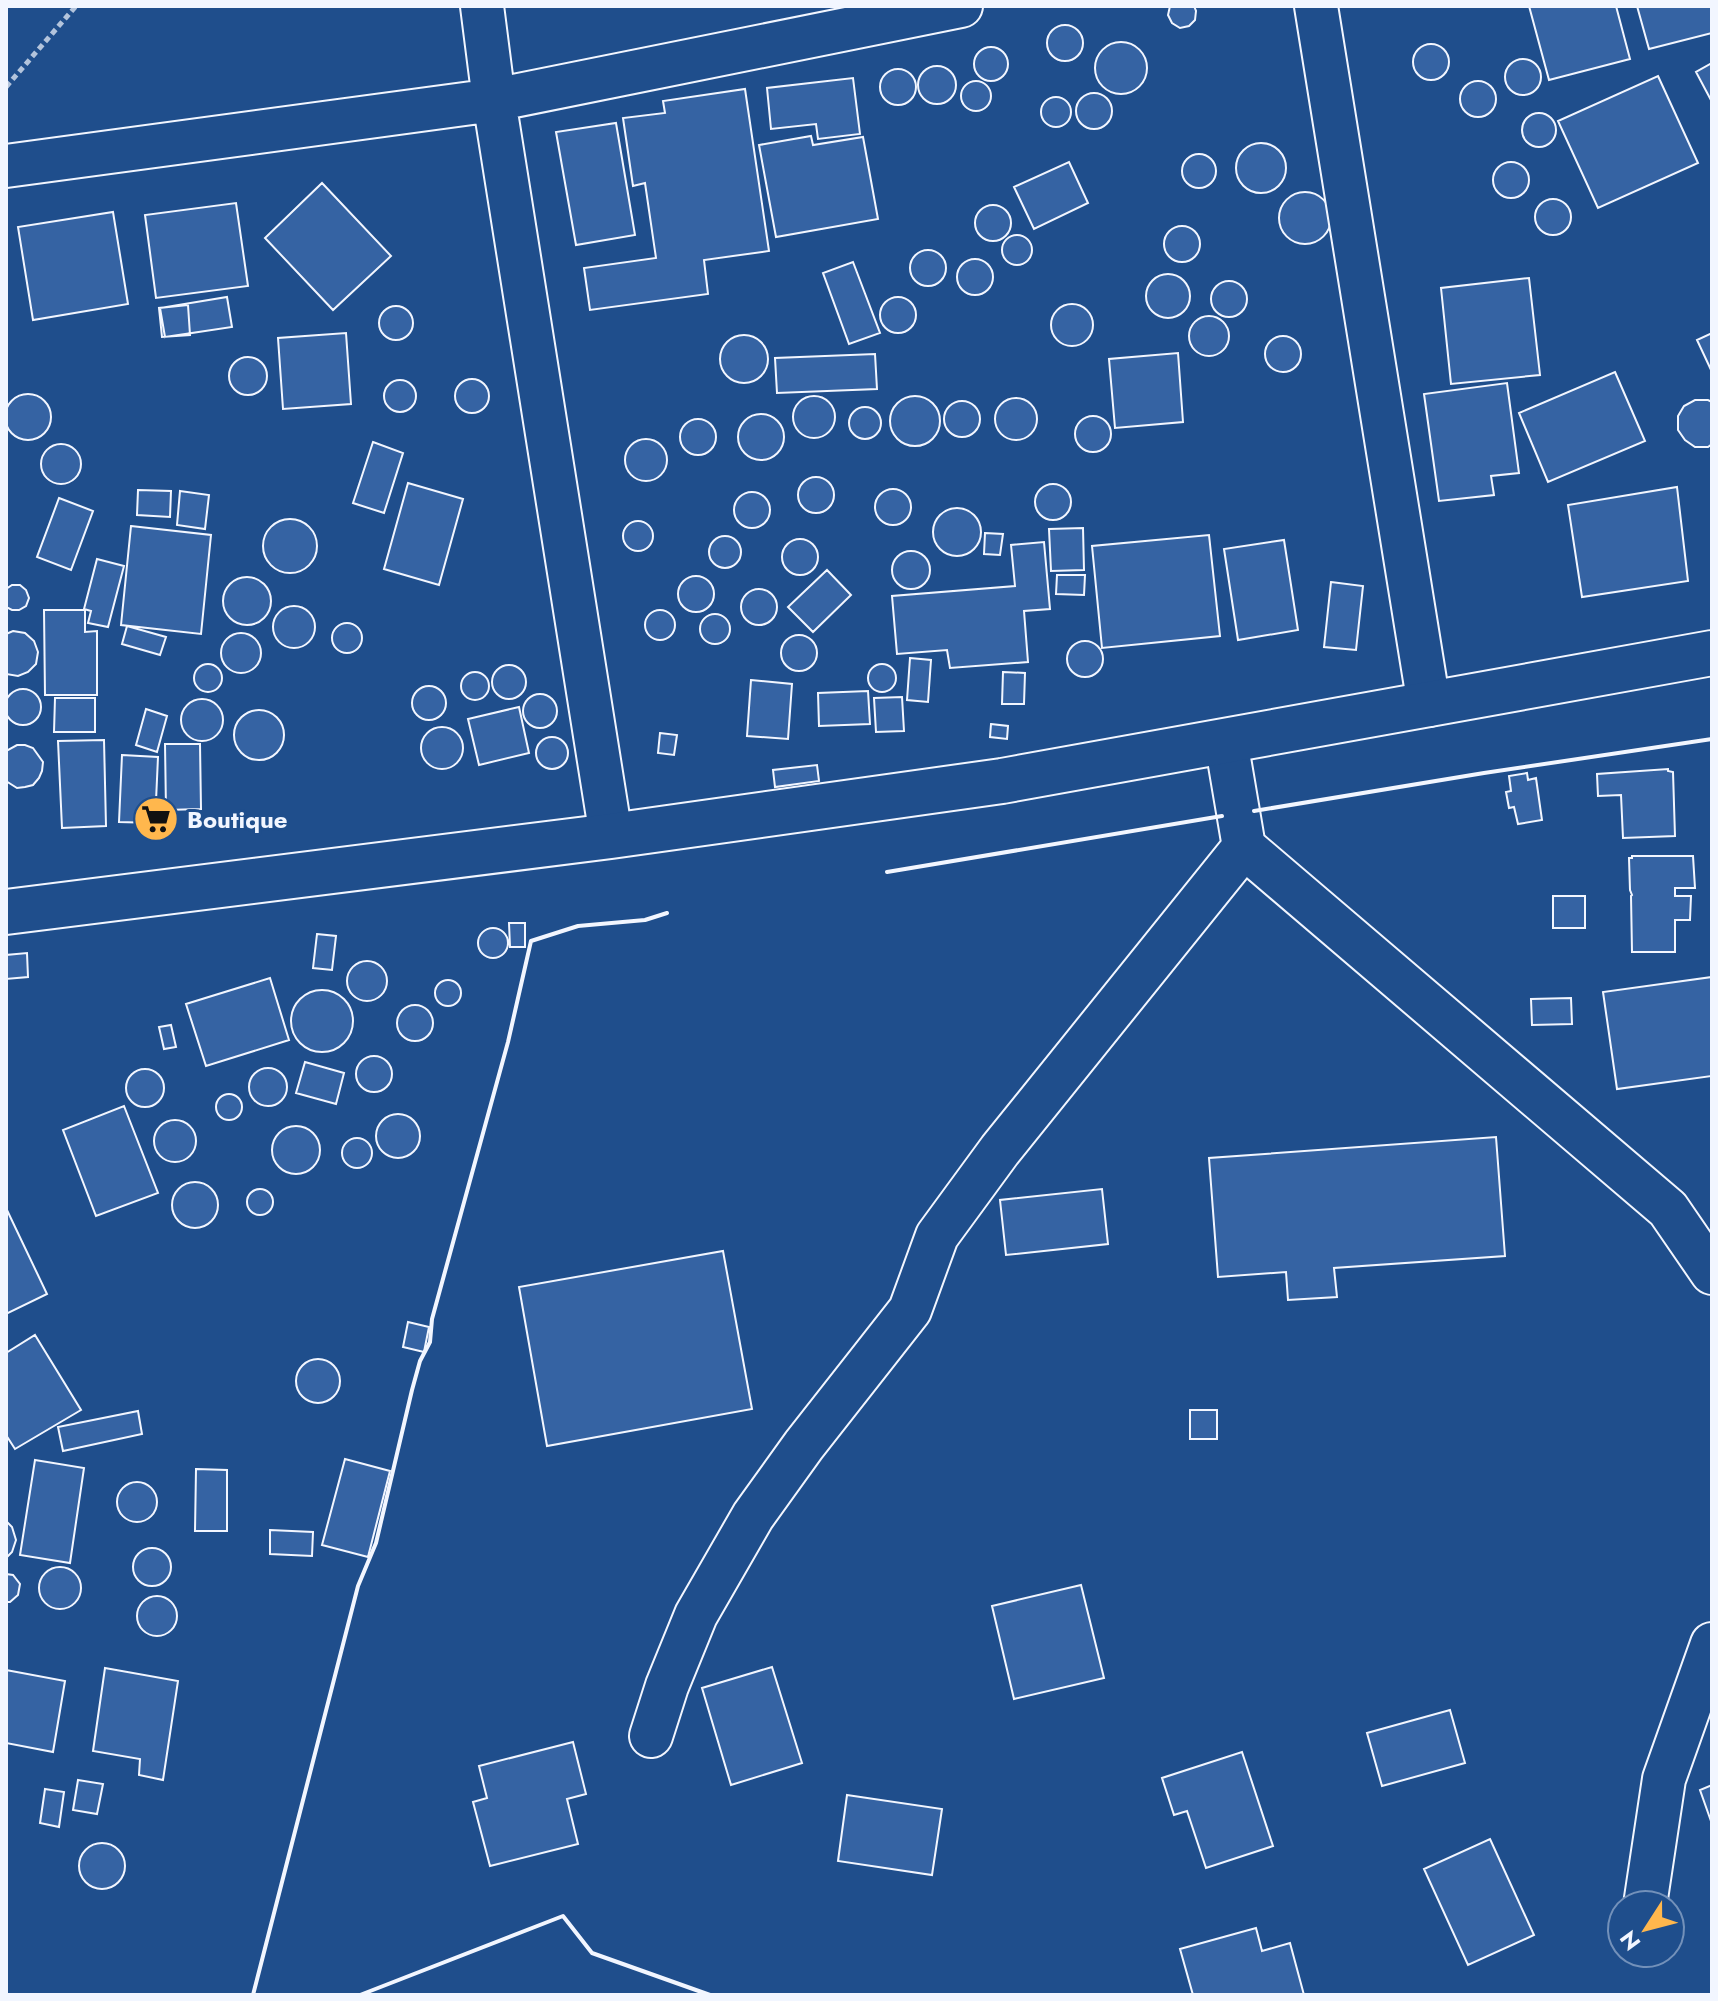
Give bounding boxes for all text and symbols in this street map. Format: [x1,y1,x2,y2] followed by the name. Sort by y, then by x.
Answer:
[132,795,180,843] supermarket icon: Boutique
[187,802,288,837] place label: Boutique
[1606,1889,1686,1969] north arrow
[1612,1924,1648,1957] text: N

